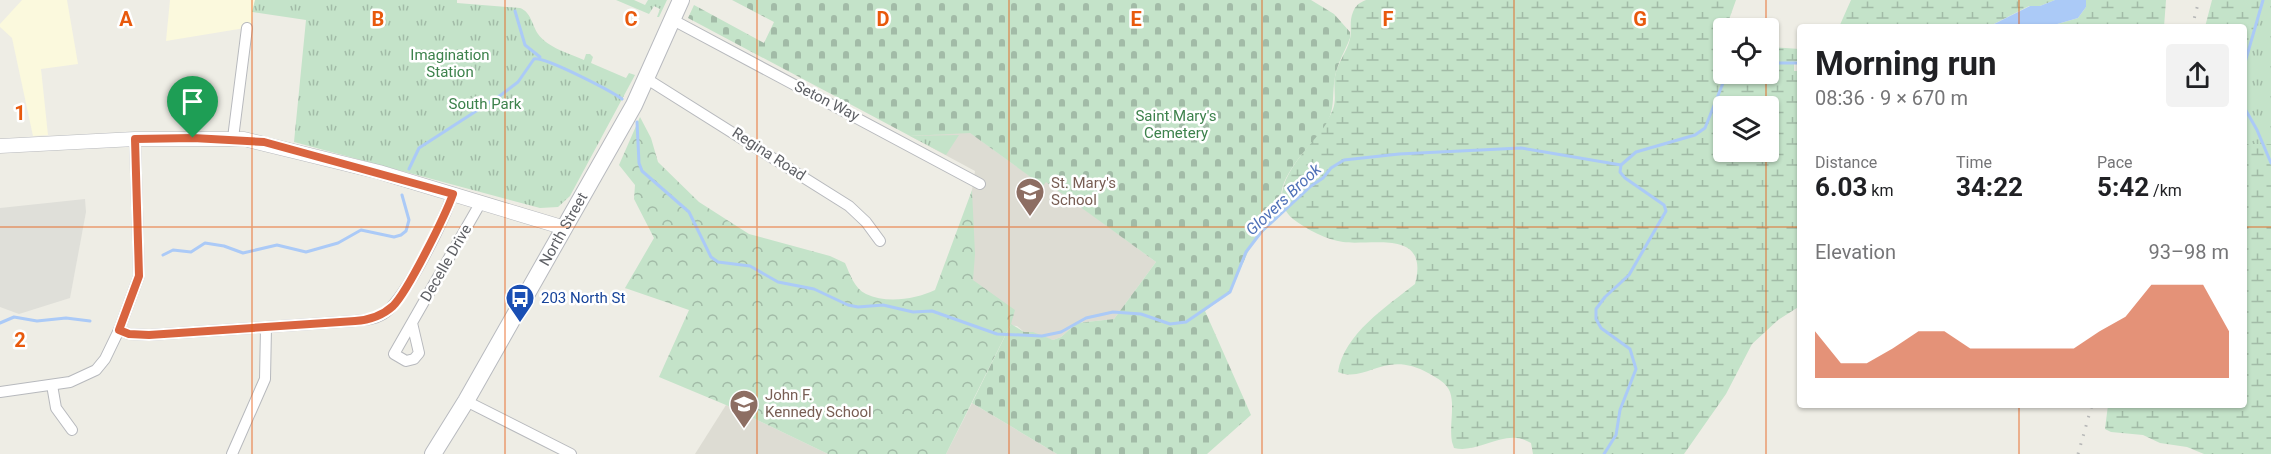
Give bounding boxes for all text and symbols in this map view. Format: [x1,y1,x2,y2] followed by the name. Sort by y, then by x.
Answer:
[119,7,133,31] text: A
[372,7,384,31] text: B
[624,7,638,31] text: C
[877,7,890,31] text: D
[1130,7,1142,31] text: E
[1383,7,1394,31] text: F
[1633,7,1647,31] text: G
[1713,18,1779,162] map controls
[1713,18,1779,84] button: locate
[1815,44,1996,83] text: Morning run
[2166,44,2229,107] button: share
[410,46,490,81] park label: Imagination Station
[167,76,218,138] pin
[792,77,862,125] street label: Seton Way
[176,85,209,118] icon: arrive
[1815,86,1968,110] text: 08:36 · 9 × 670 m
[449,95,522,113] park label: South Park
[1713,96,1779,162] button: layers
[14,101,26,125] text: 1
[1135,107,1217,142] park label: Saint Mary's Cemetery
[729,124,809,184] street label: Regina Road
[1815,153,1877,172] text: Distance
[1956,153,1992,172] text: Time
[2097,153,2133,172] text: Pace
[1242,159,1326,239] water label: Glovers Brook
[1815,172,1867,202] text: 6.03
[1956,172,2023,202] text: 34:22
[2097,172,2149,202] text: 5:42
[1051,174,1116,209] place label: St. Mary's School
[1014,176,1046,218] school or university icon: St. Mary's School
[1867,181,1893,200] text: km
[2149,181,2182,200] text: /km
[536,189,591,269] street label: North Street
[417,221,475,305] street label: Decelle Drive
[1815,240,1896,264] text: Elevation
[2148,240,2229,264] text: 93–98 m
[504,282,536,324] bus stop icon: 203 North St
[541,289,626,307] place label: 203 North St
[14,328,26,352] text: 2
[765,386,872,421] place label: John F. Kennedy School
[728,388,760,430] school or university icon: John F. Kennedy School

